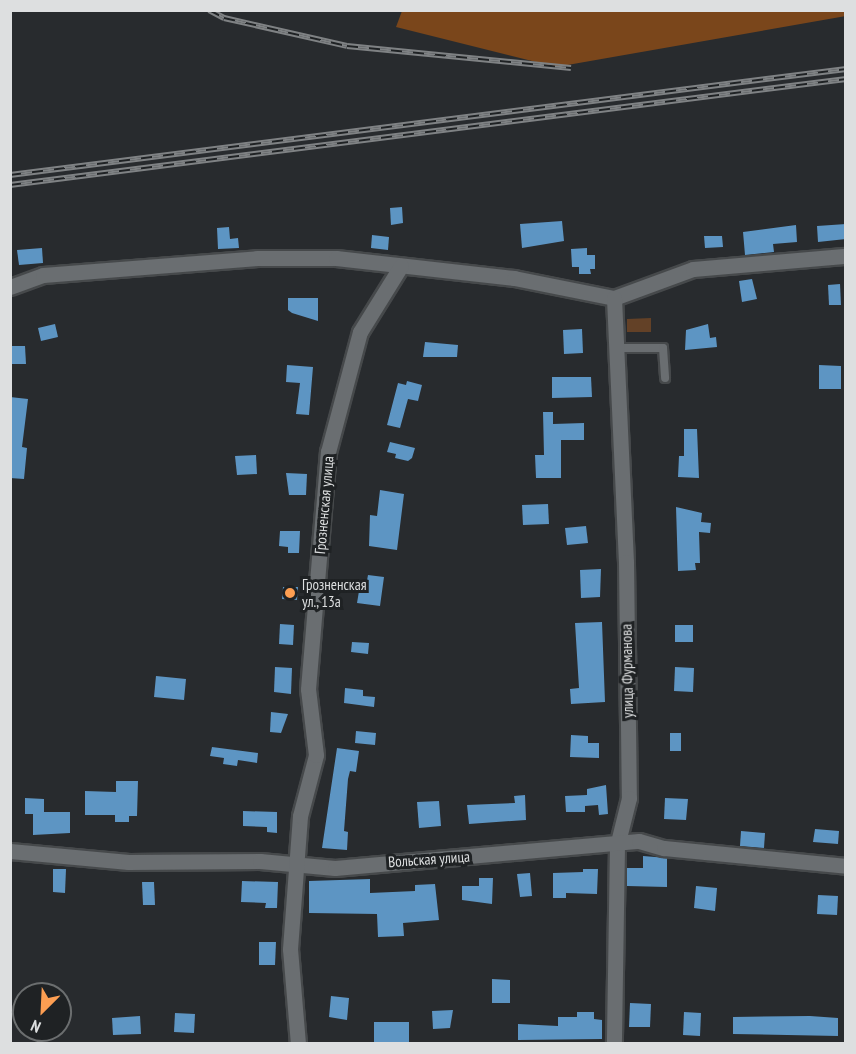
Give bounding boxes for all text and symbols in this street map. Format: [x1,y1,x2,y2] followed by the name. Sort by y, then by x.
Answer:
[311,455,337,555] street label: Грозненская улица
[302,575,366,610] place label: Грозненская ул., 13а
[283,586,297,600] marker: Грозненская ул., 13а
[617,624,637,718] street label: улица Фурманова
[387,847,471,871] street label: Вольская улица
[12,982,72,1042] north arrow
[27,1016,44,1038] text: N

